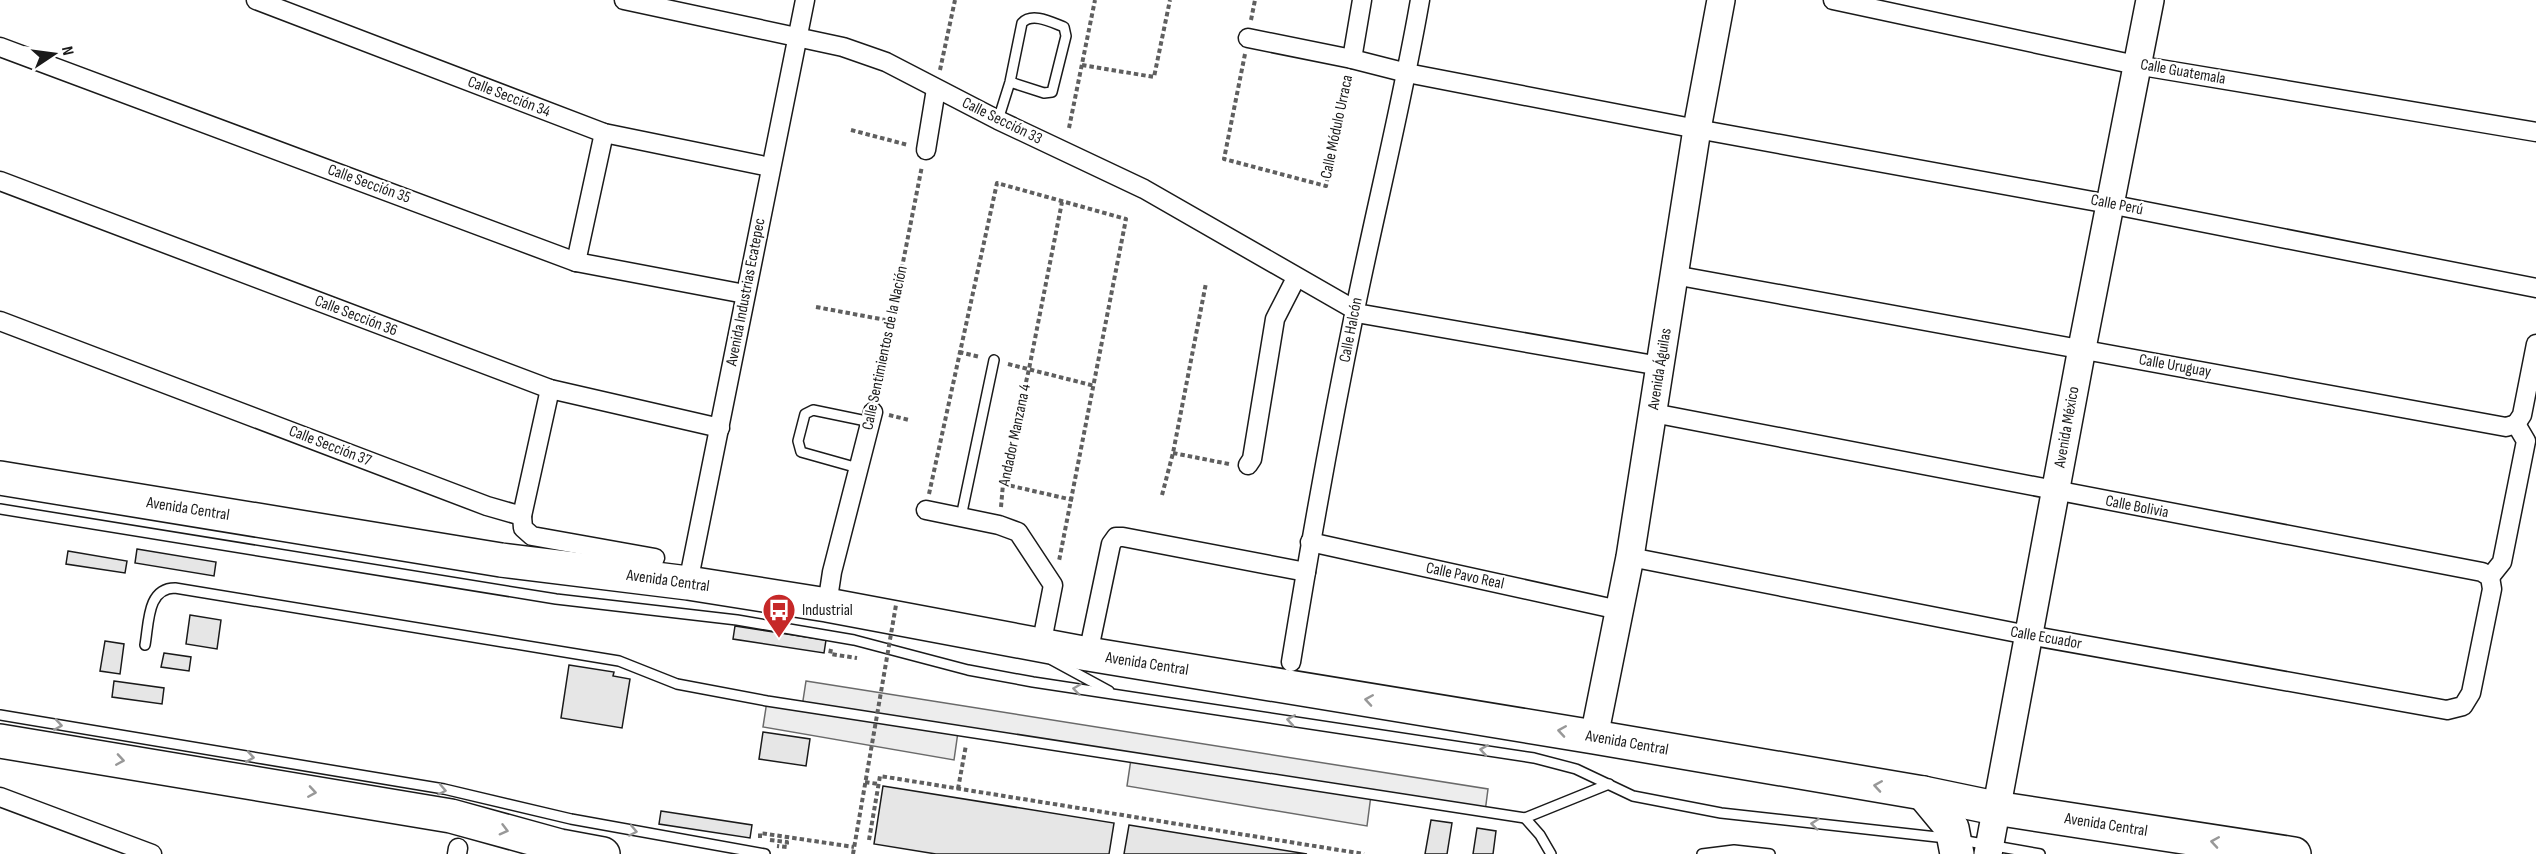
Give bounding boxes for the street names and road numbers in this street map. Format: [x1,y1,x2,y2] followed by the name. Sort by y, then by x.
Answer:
[2139,55,2227,89] street label: Calle Guatemala
[465,73,553,122] street label: Calle Sección 34
[1317,73,1357,181] street label: Calle Módulo Urraca
[959,93,1045,149] street label: Calle Sección 33
[325,160,413,208] street label: Calle Sección 35
[2089,191,2145,219] street label: Calle Perú
[722,217,770,368] street label: Avenida Industrias Ecatepec
[858,264,912,432] street label: Calle Sentimientos de la Nación
[312,291,400,341] street label: Calle Sección 36
[1335,296,1367,364] street label: Calle Halcón
[1644,327,1676,412] street label: Avenida Águilas
[2137,350,2213,382] street label: Calle Uruguay
[995,382,1035,489] street label: Andador Manzana 4
[2050,385,2083,470] street label: Avenida México
[286,422,374,471] street label: Calle Sección 37
[2104,492,2170,522] street label: Calle Bolivia
[144,493,231,525] street label: Avenida Central
[1424,558,1506,594] street label: Calle Pavo Real
[624,566,711,596] street label: Avenida Central
[2009,622,2084,654] street label: Calle Ecuador
[1103,648,1190,680] street label: Avenida Central
[1583,726,1670,760] street label: Avenida Central
[2062,809,2149,841] street label: Avenida Central

